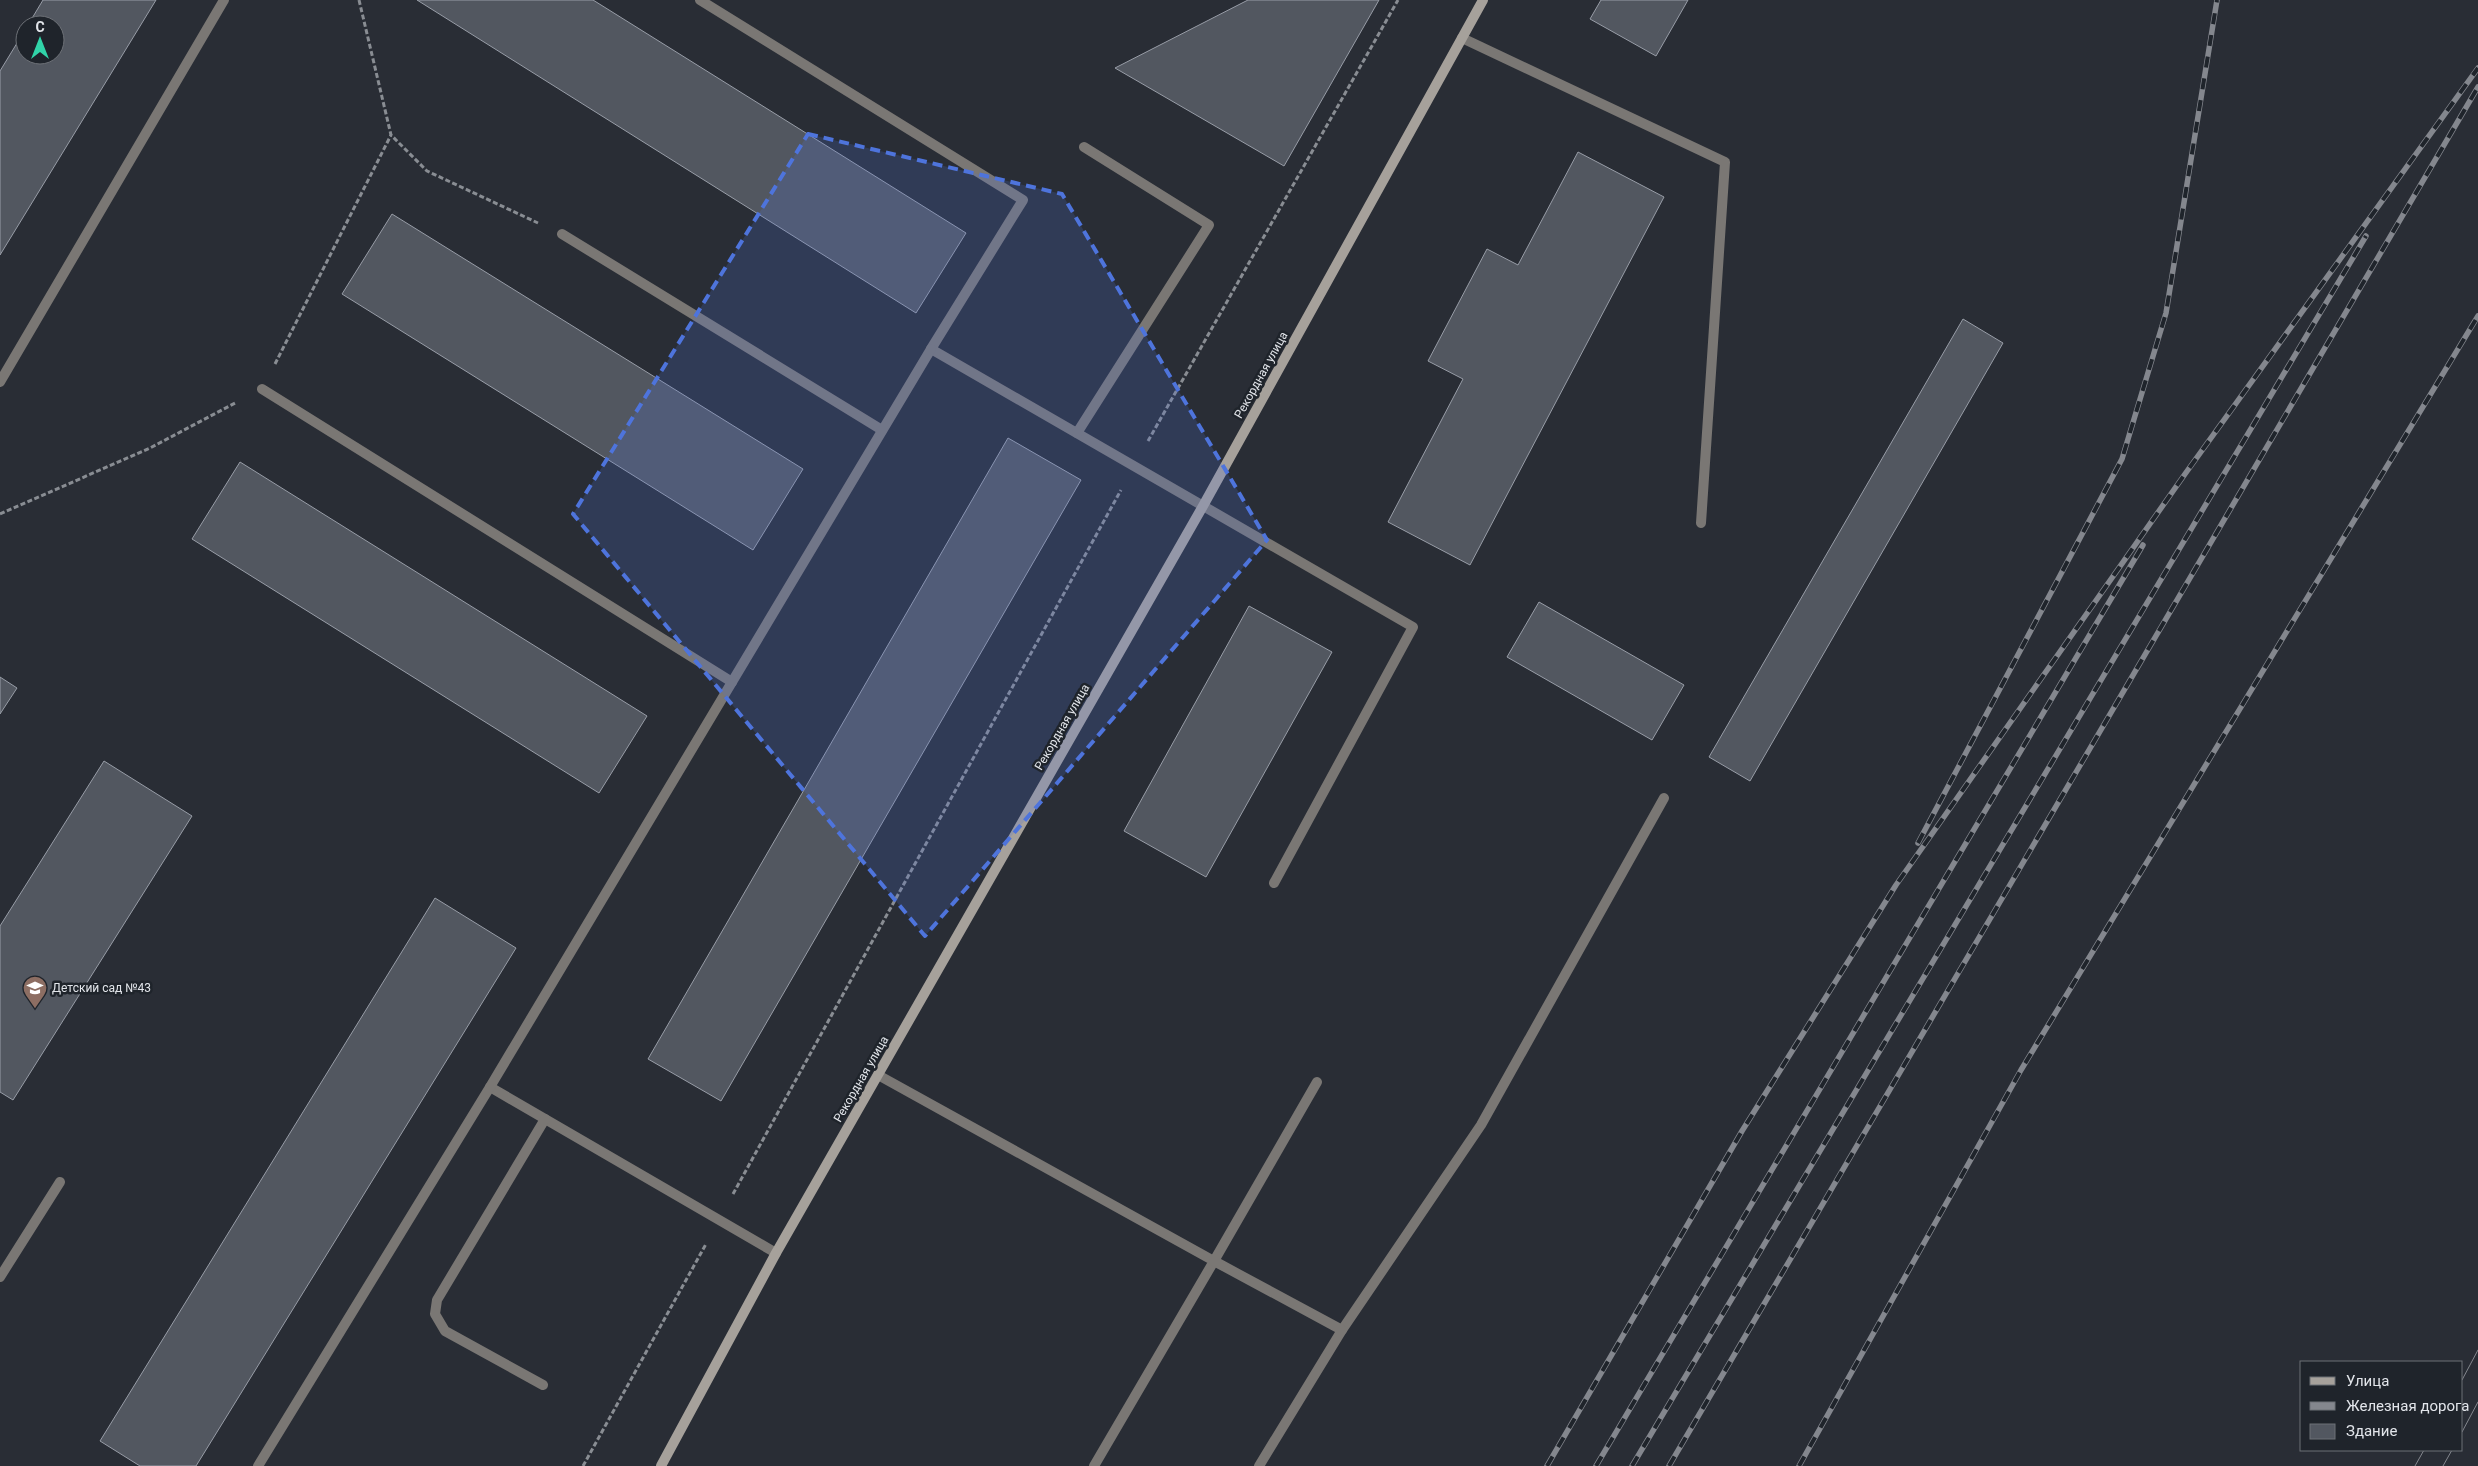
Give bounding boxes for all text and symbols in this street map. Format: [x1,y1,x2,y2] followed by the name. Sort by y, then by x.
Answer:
[15,15,65,65] north arrow
[35,19,45,35] text: С
[1231,329,1291,421] street label: Рекордная улица
[1032,682,1092,772] street label: Рекордная улица
[22,975,48,1009] school or university icon: Детский сад №43
[52,981,151,995] place label: Детский сад №43
[831,1034,891,1124] street label: Рекордная улица
[2300,1361,2463,1451] legend
[2346,1372,2389,1390] text: Улица
[2346,1397,2469,1415] text: Железная дорога
[2346,1422,2397,1440] text: Здание

